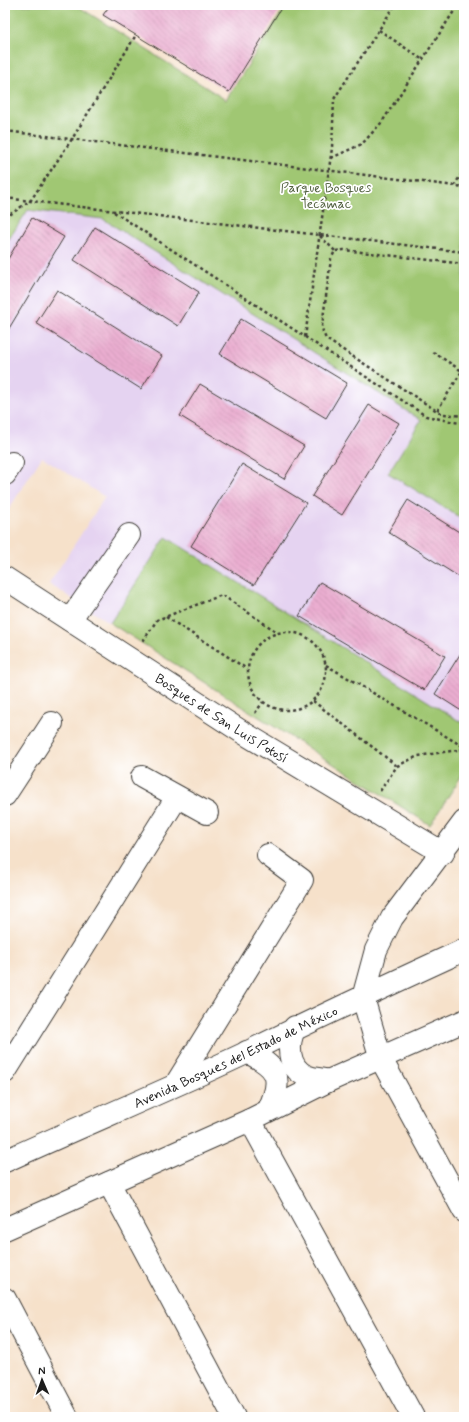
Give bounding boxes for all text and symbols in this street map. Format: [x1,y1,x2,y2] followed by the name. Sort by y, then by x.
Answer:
[281,179,371,213] park label: Parque Bosques Tecámac
[151,670,291,768] street label: Bosques de San Luis Potosí
[131,1002,341,1113] street label: Avenida Bosques del Estado de México
[22,1360,62,1400] north arrow
[38,1364,46,1378] text: N

